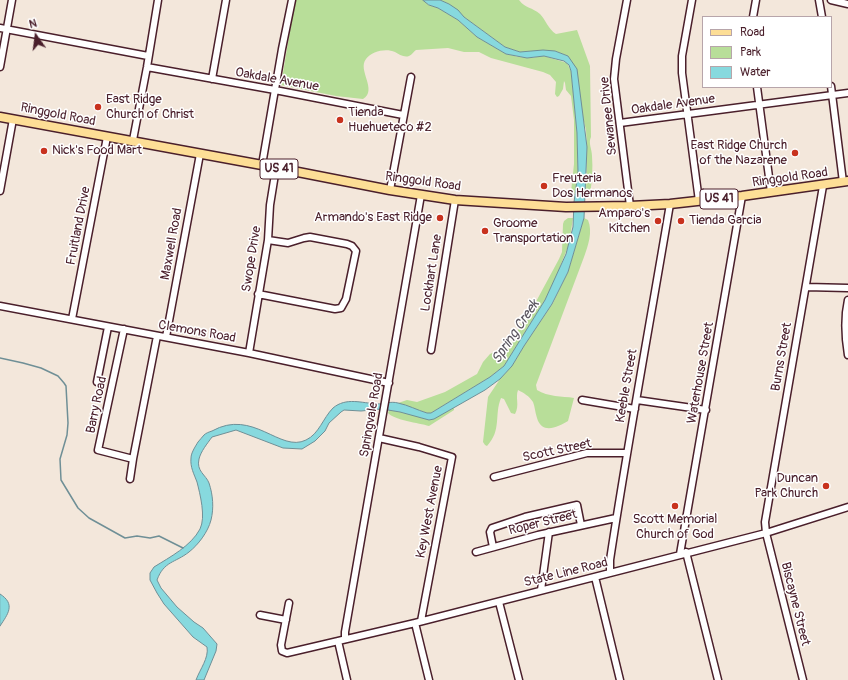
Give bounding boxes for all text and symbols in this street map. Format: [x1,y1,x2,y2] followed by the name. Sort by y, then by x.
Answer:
[16,16,56,56] north arrow
[702,16,832,88] legend
[28,17,38,31] text: N
[740,25,765,40] text: Road
[740,45,761,60] text: Park
[234,65,320,95] street label: Oakdale Avenue
[740,65,771,80] text: Water
[597,76,621,156] street label: Sewanee Drive
[630,91,716,119] street label: Oakdale Avenue
[106,92,194,123] place label: East Ridge Church of Christ
[19,100,97,130] street label: Ringgold Road
[93,102,103,112] marker: East Ridge Church of Christ
[348,105,432,136] place label: Tienda Huehueteco #2
[335,115,345,125] marker: Tienda Huehueteco #2
[690,138,787,169] place label: East Ridge Church of the Nazarene
[52,143,142,159] place label: Nick's Food Mart
[39,146,49,156] marker: Nick's Food Mart
[790,148,800,158] marker: East Ridge Church of the Nazarene
[260,159,298,179] road number: US 41
[751,165,829,191] street label: Ringgold Road
[384,169,462,195] street label: Ringgold Road
[552,171,632,202] place label: Freuteria Dos Hermanos
[539,181,549,191] marker: Freuteria Dos Hermanos
[64,185,94,267] street label: Fruitland Drive
[700,189,738,209] road number: US 41
[598,206,650,237] place label: Amparo's Kitchen
[158,207,186,281] street label: Maxwell Road
[314,210,432,226] place label: Armando's East Ridge
[435,213,445,223] marker: Armando's East Ridge
[689,213,762,229] place label: Tienda Garcia
[493,216,573,247] place label: Groome Transportation
[653,216,663,226] marker: Amparo's Kitchen
[676,216,686,226] marker: Tienda Garcia
[239,225,265,293] street label: Swope Drive
[480,226,490,236] marker: Groome Transportation
[418,233,446,313] street label: Lockhart Lane
[489,297,543,367] water label: Spring Creek
[157,318,237,346] street label: Clemons Road
[684,321,718,425] street label: Waterhouse Street
[768,321,796,393] street label: Burns Street
[613,348,641,424] street label: Keeble Street
[357,372,387,458] street label: Springvale Road
[83,375,111,435] street label: Barry Road
[521,436,593,466] street label: Scott Street
[413,464,447,560] street label: Key West Avenue
[754,471,818,502] place label: Duncan Park Church
[821,481,831,491] marker: Duncan Park Church
[670,501,680,511] marker: Scott Memorial Church of God
[507,507,579,539] street label: Roper Street
[633,512,717,543] place label: Scott Memorial Church of God
[522,555,610,591] street label: State Line Road
[777,561,813,647] street label: Biscayne Street

